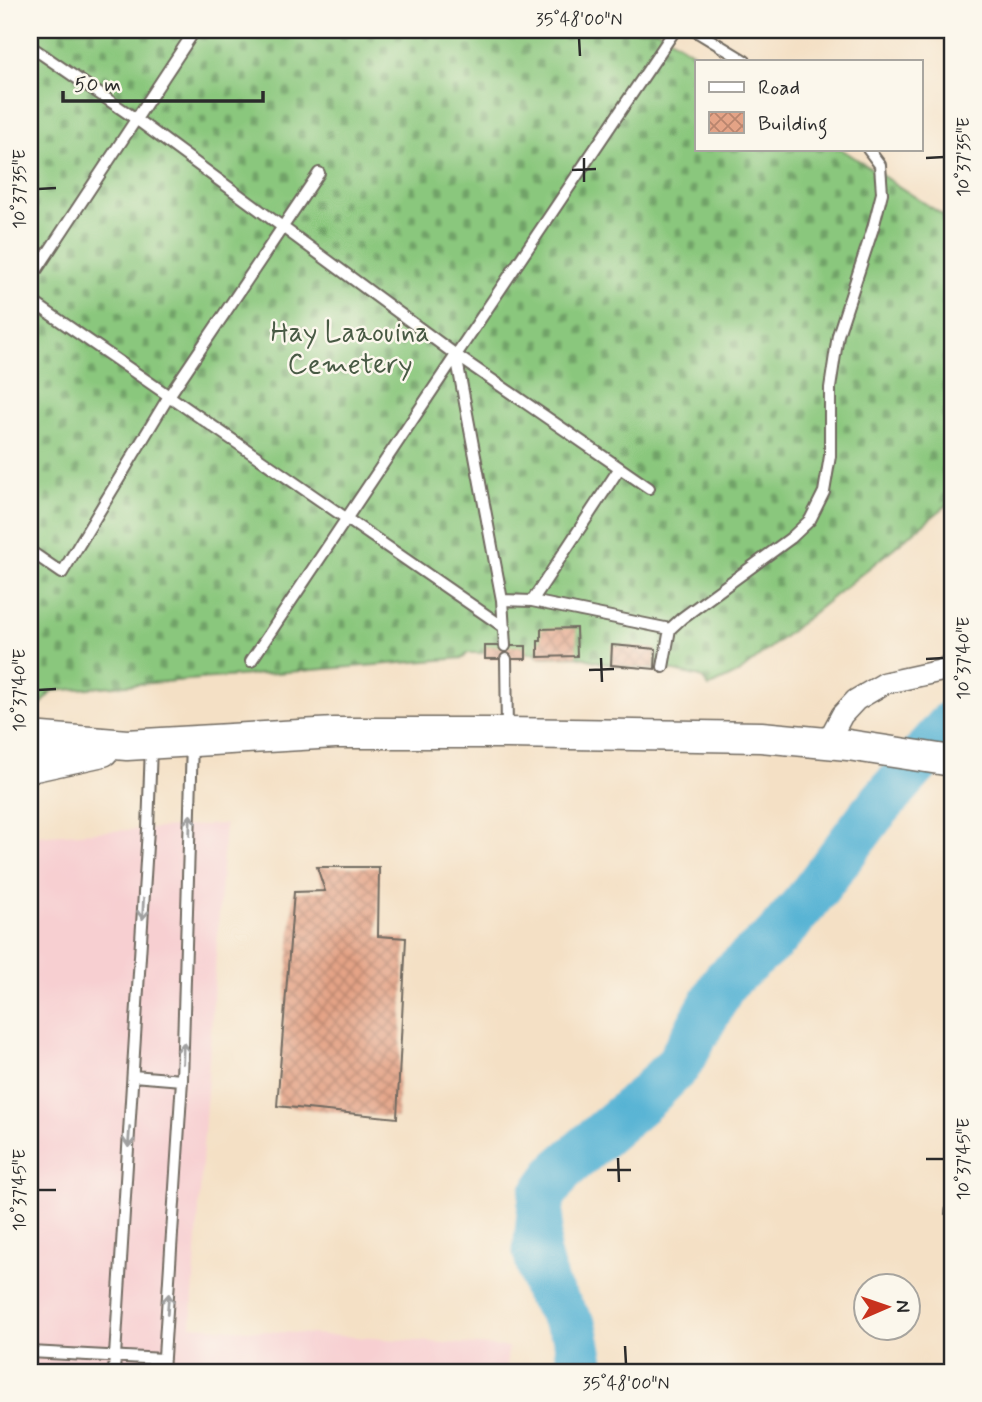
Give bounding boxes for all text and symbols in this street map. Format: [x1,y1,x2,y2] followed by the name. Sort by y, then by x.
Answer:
[536,8,622,32] text: 35°48'00"N
[63,60,262,104] scale bar
[695,60,922,150] legend
[74,71,121,99] text: 50 m
[758,74,800,102] text: Road
[758,110,828,140] text: Building
[952,117,976,197] text: 10°37'35"E
[8,149,32,229] text: 10°37'35"E
[270,315,430,384] park label: Hay Laaouina Cemetery
[952,616,976,700] text: 10°37'40"E
[8,648,32,732] text: 10°37'40"E
[183,814,197,837] one-way arrow
[136,898,149,921] one-way arrow
[177,1041,190,1064] one-way arrow
[952,1118,976,1200] text: 10°37'45"E
[122,1125,135,1147] one-way arrow
[8,1149,32,1231] text: 10°37'45"E
[852,1272,922,1342] north arrow
[162,1293,175,1316] one-way arrow
[890,1300,915,1313] text: N
[583,1372,669,1396] text: 35°48'00"N

